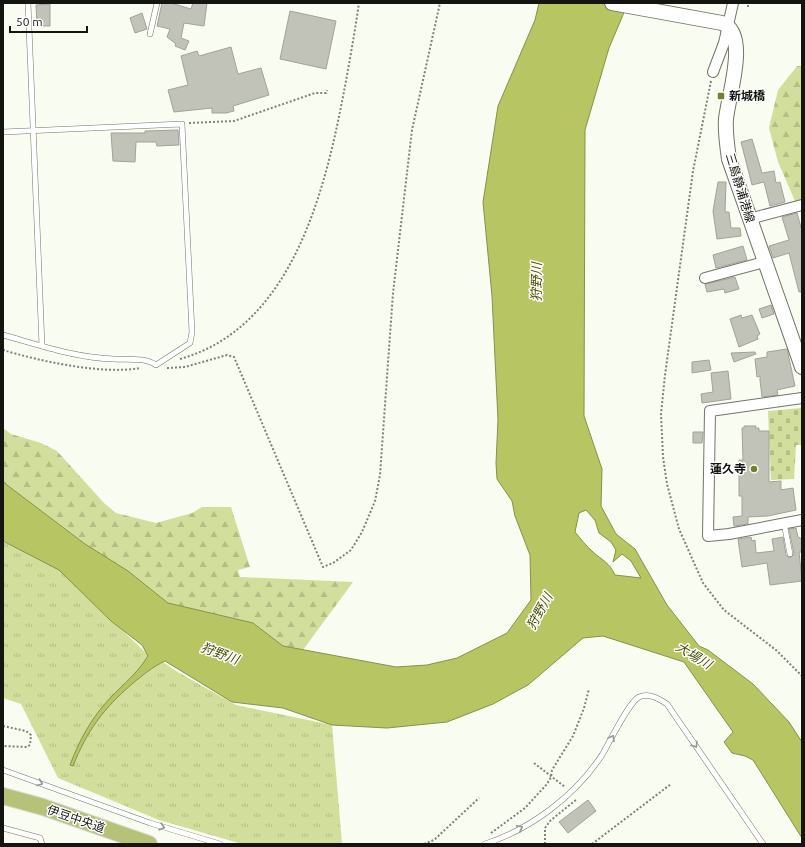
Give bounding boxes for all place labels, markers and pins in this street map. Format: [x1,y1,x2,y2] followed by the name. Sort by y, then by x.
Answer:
[729,89,766,102] place label: 新城橋
[716,91,726,101] marker: 新城橋
[710,462,746,475] place label: 蓮久寺
[749,464,759,474] marker: 蓮久寺

